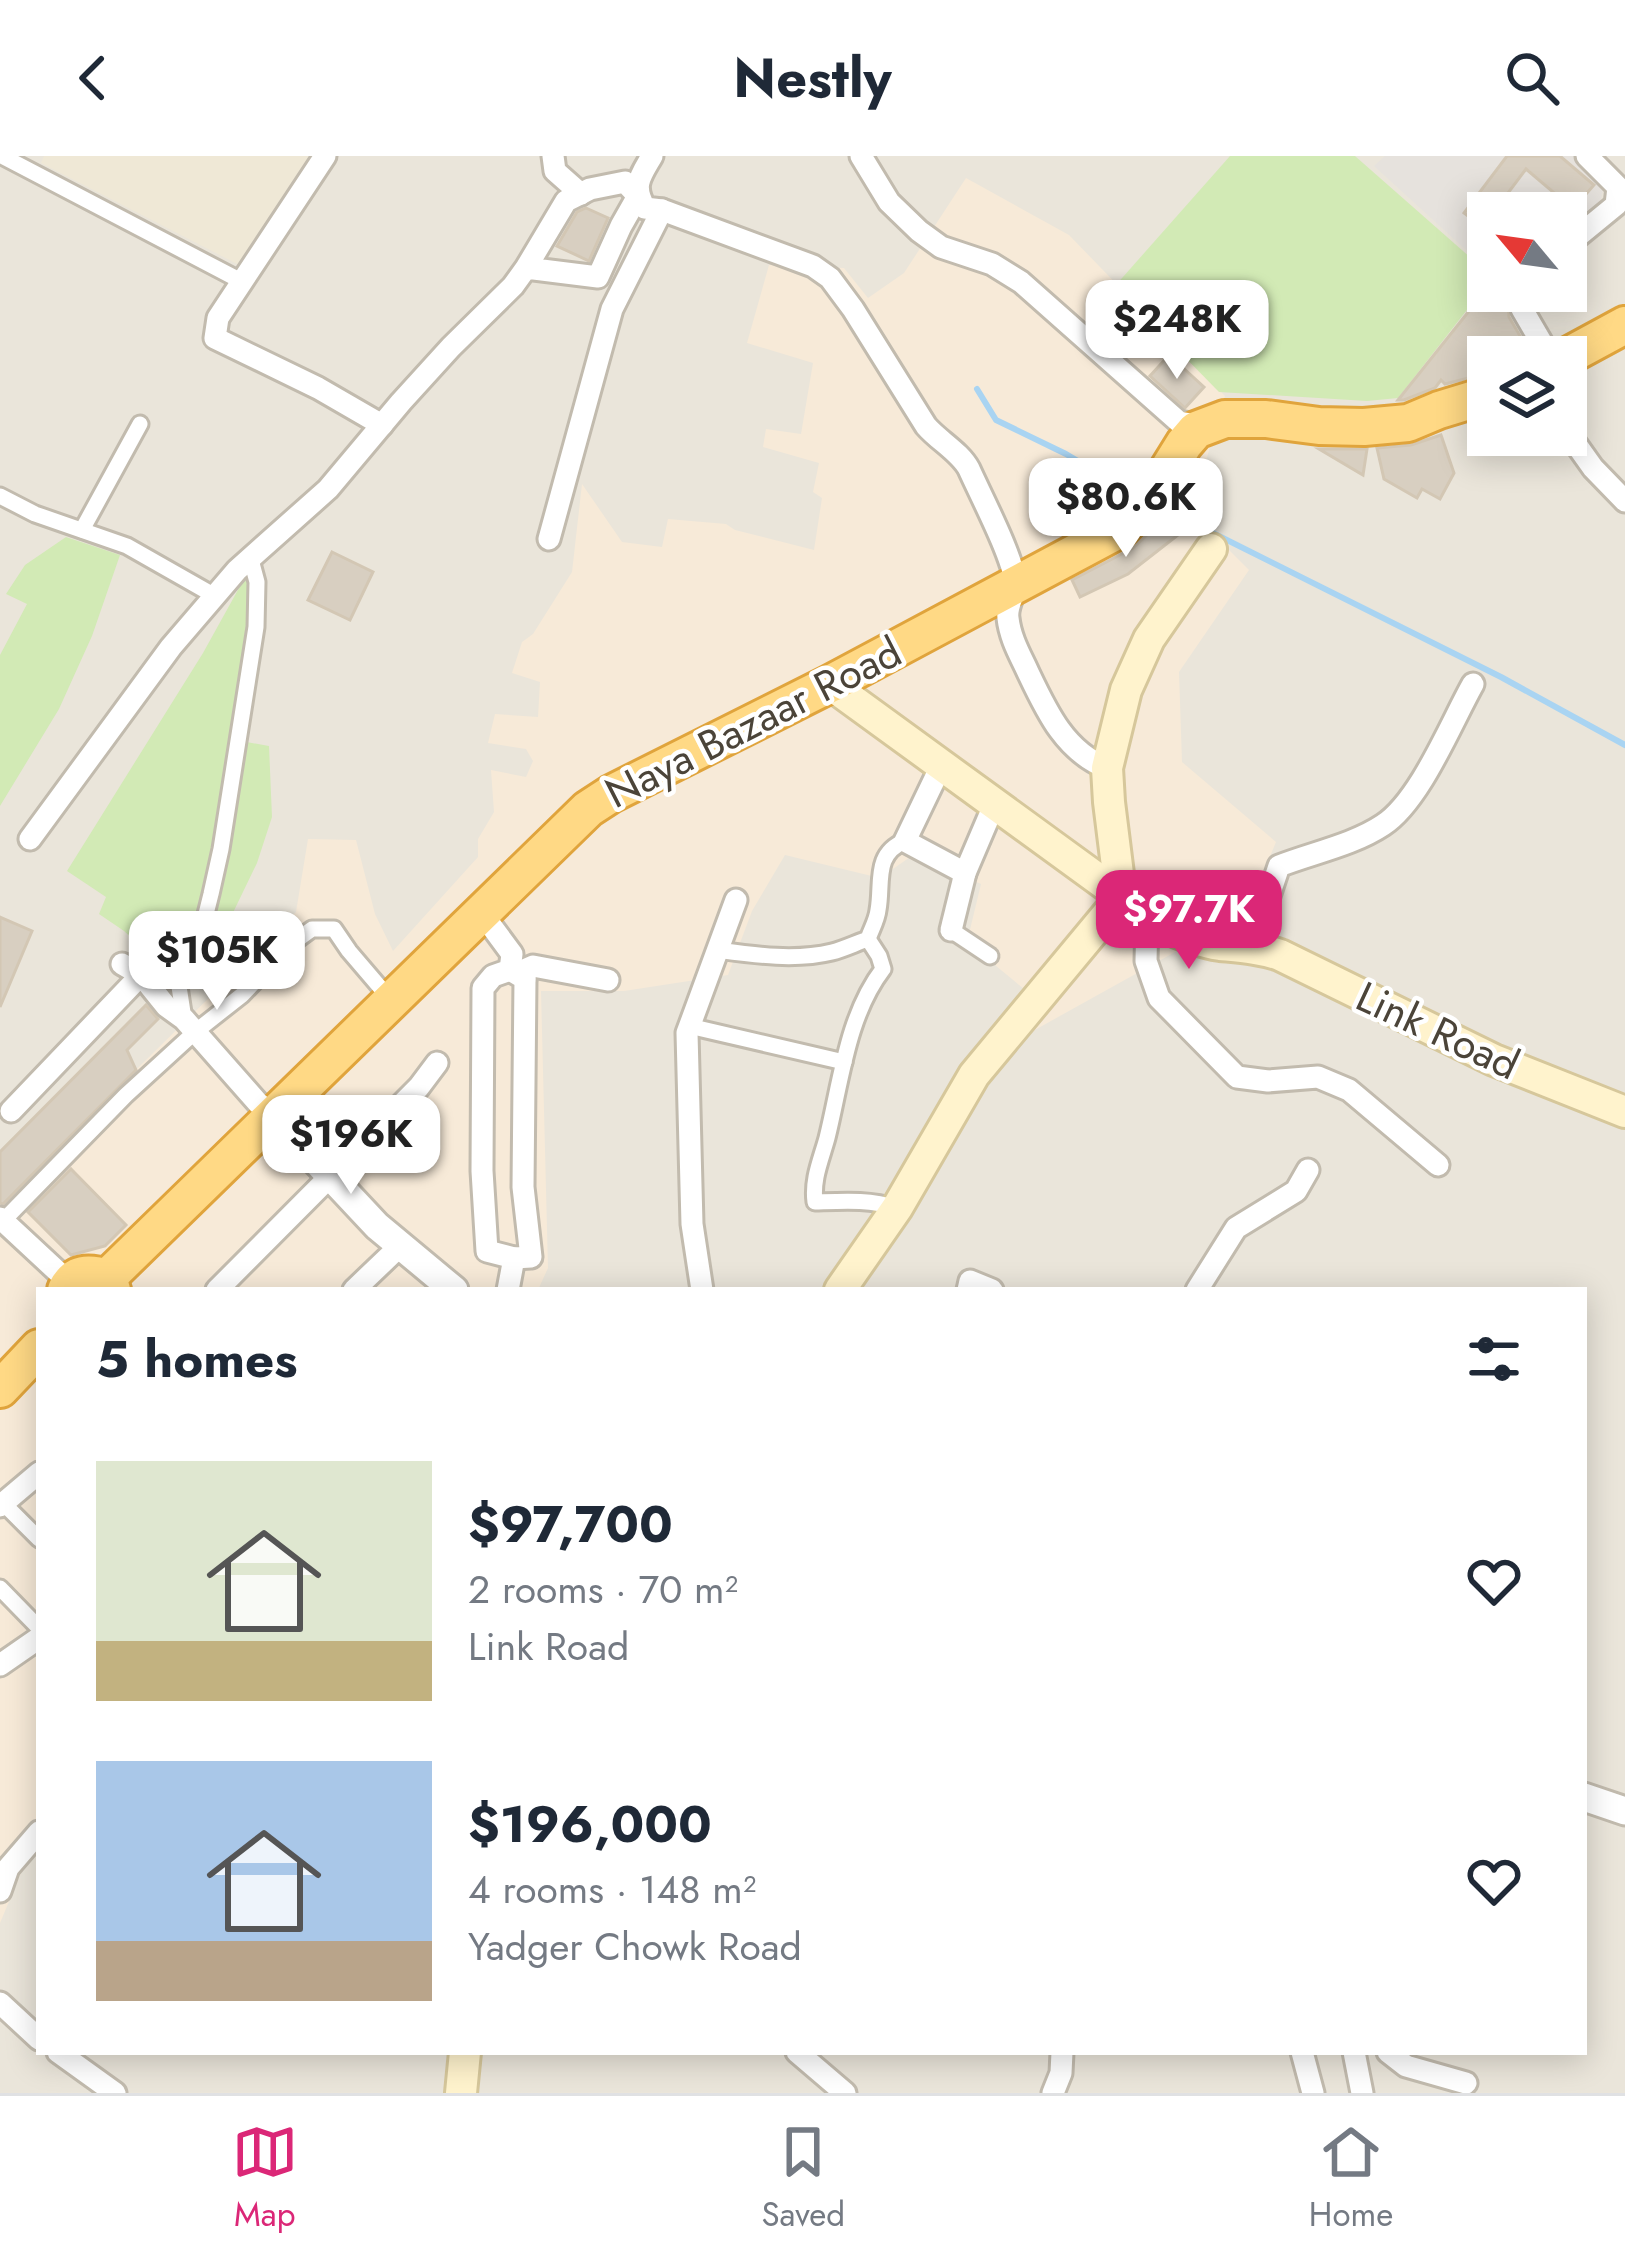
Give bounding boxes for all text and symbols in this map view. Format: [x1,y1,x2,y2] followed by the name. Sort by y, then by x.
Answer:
[733,39,892,117] text: Nestly
[60,45,126,111] icon: back
[1499,45,1565,111] icon: search
[1467,192,1587,312] north arrow
[1467,192,1587,456] map controls
[1093,280,1261,382] pin: $248K
[1113,290,1241,347] text: $248K
[1467,336,1587,456] button: layers
[1028,458,1224,560] pin: $80.6K
[1056,468,1196,525] text: $80.6K
[595,622,912,823] street label: Naya Bazaar Road
[1091,870,1287,972] pin: $97.7K
[1123,880,1255,937] text: $97.7K
[133,911,301,1013] pin: $105K
[156,921,278,978] text: $105K
[1346,966,1529,1095] street label: Link Road
[267,1095,435,1197] pin: $196K
[289,1105,413,1162] text: $196K
[96,1322,298,1396] text: 5 homes
[1461,1326,1527,1392] icon: filters
[468,1487,673,1561] text: $97,700
[192,1509,336,1653] icon: home
[1461,1548,1527,1614] icon: heart
[468,1561,738,1618] text: 2 rooms · 70 m²
[468,1618,629,1675] text: Link Road
[468,1787,712,1861] text: $196,000
[192,1809,336,1953] icon: home
[1461,1848,1527,1914] icon: heart
[468,1861,756,1918] text: 4 rooms · 148 m²
[468,1918,802,1975] text: Yadger Chowk Road
[232,2119,298,2238] tab: Map
[762,2119,845,2238] tab: Saved
[1309,2119,1393,2238] tab: Home

